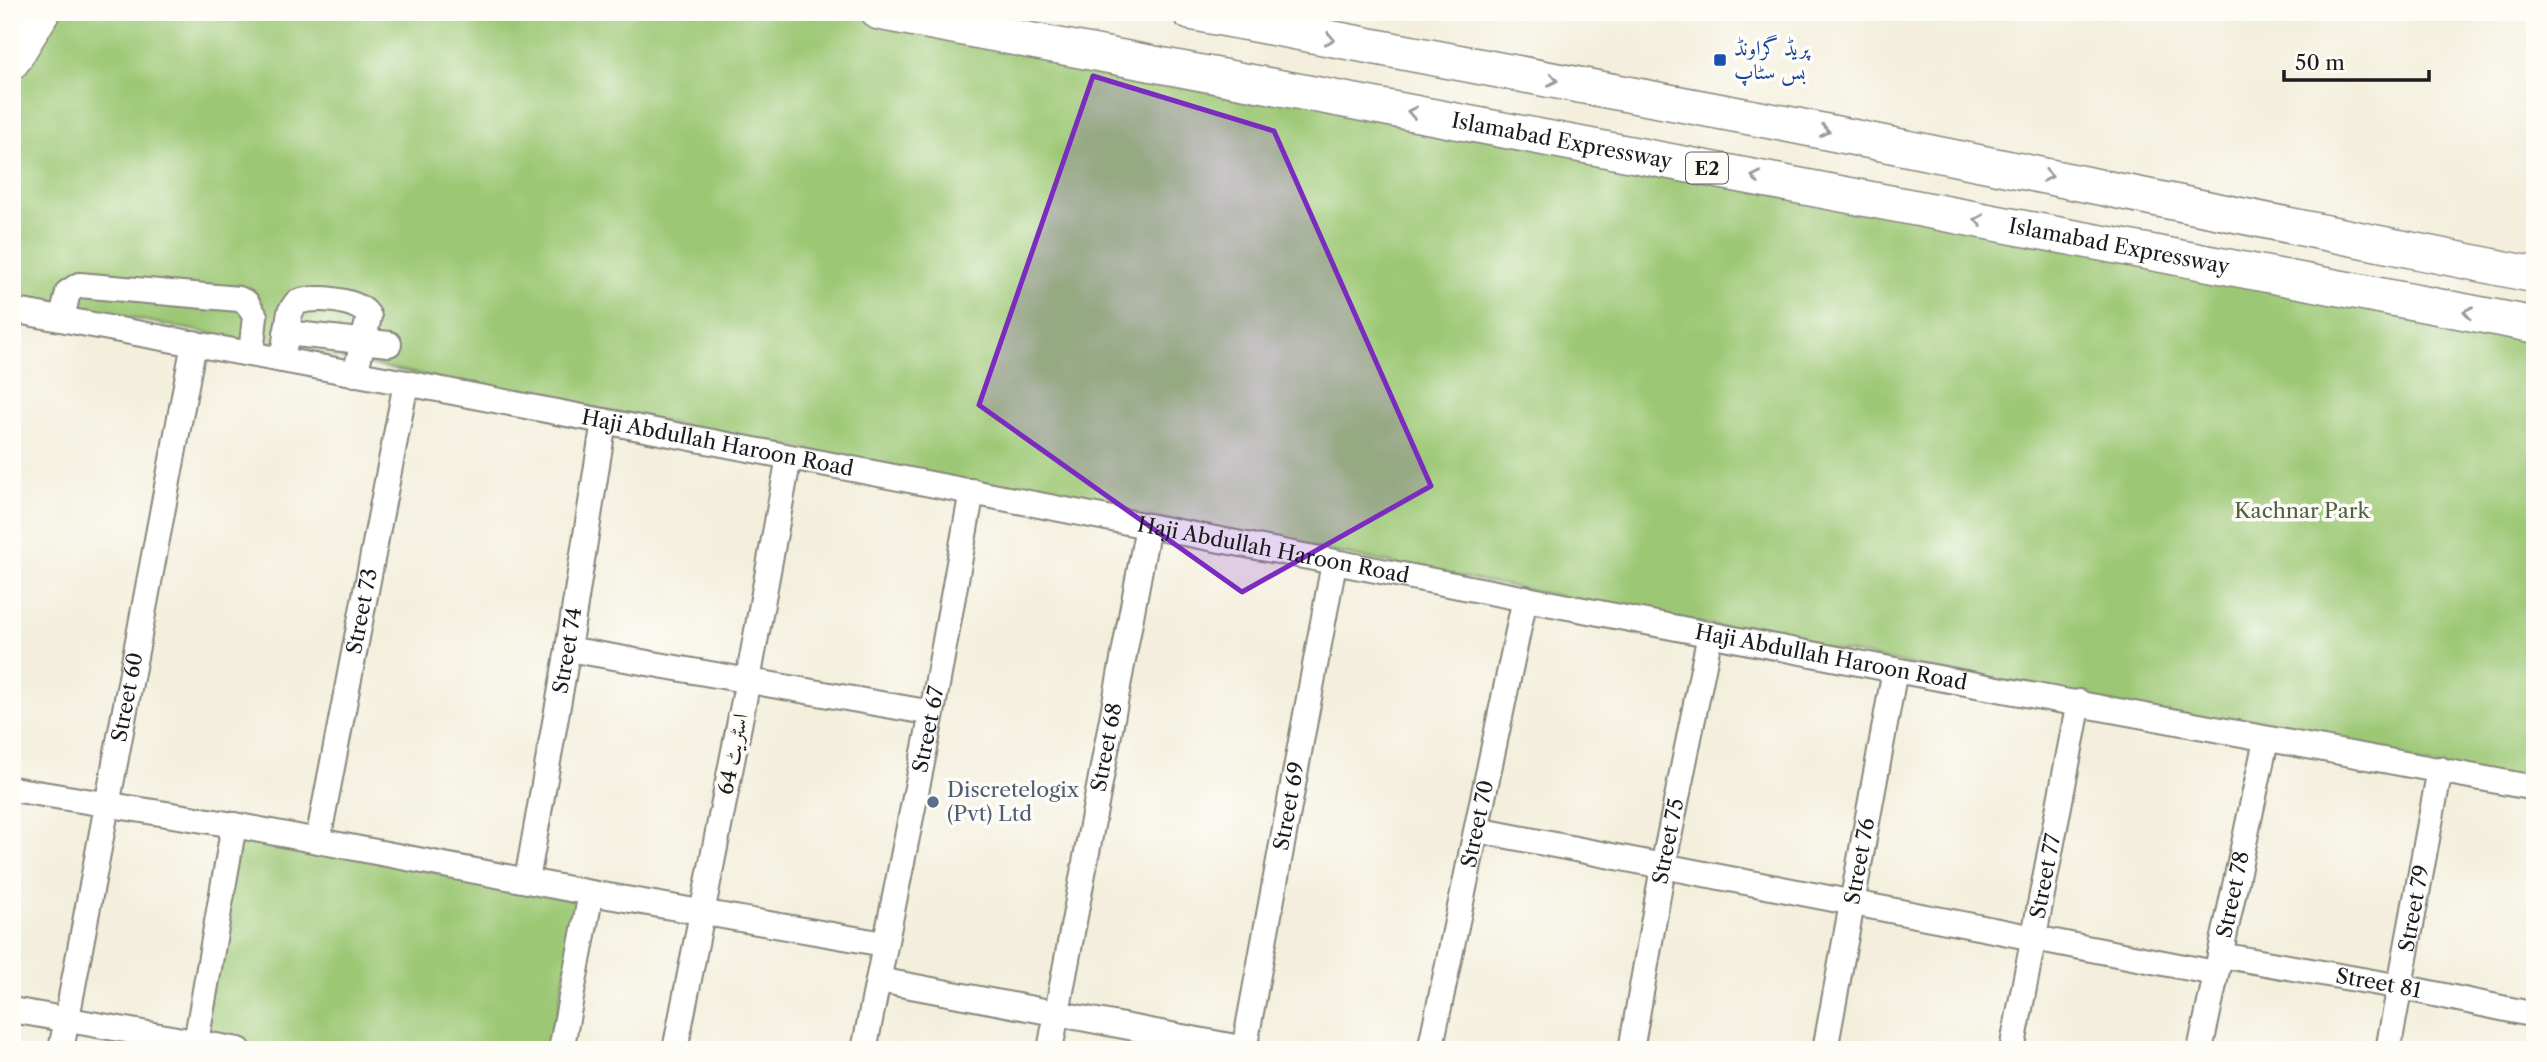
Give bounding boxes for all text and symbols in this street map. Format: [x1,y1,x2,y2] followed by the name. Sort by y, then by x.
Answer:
[1323,30,1335,45] one-way arrow
[1734,34,1812,86] place label: پریڈ گراونڈ بس سٹاپ
[2284,38,2430,82] scale bar
[2295,50,2345,75] text: 50 m
[1712,52,1728,68] marker: پریڈ گراونڈ بس سٹاپ
[1547,72,1559,87] one-way arrow
[1406,106,1418,121] one-way arrow
[1449,107,1675,174] street label: Islamabad Expressway
[1819,123,1831,138] one-way arrow
[1686,152,1728,184] road number: E2
[2042,168,2054,183] one-way arrow
[1750,171,1762,186] one-way arrow
[1973,213,1985,228] one-way arrow
[2007,213,2232,279] street label: Islamabad Expressway
[2462,305,2474,320] one-way arrow
[580,404,856,481] street label: Haji Abdullah Haroon Road
[2234,498,2371,523] park label: Kachnar Park
[1135,511,1412,588] street label: Haji Abdullah Haroon Road
[341,566,382,656] street label: Street 73
[547,606,586,696] street label: Street 74
[1693,619,1969,695] street label: Haji Abdullah Haroon Road
[106,650,148,744] street label: Street 60
[907,683,949,775] street label: Street 67
[1086,701,1127,794] street label: Street 68
[712,711,754,797] street label: اسٹریٹ 64
[1268,760,1309,852] street label: Street 69
[947,777,1080,826] place label: Discretelogix (Pvt) Ltd
[1456,778,1498,870] street label: Street 70
[925,794,941,810] marker: Discretelogix (Pvt) Ltd
[1647,796,1689,886] street label: Street 75
[1839,816,1880,906] street label: Street 76
[2025,831,2065,921] street label: Street 77
[2211,849,2254,940] street label: Street 78
[2393,863,2434,954] street label: Street 79
[2334,963,2424,1003] street label: Street 81

